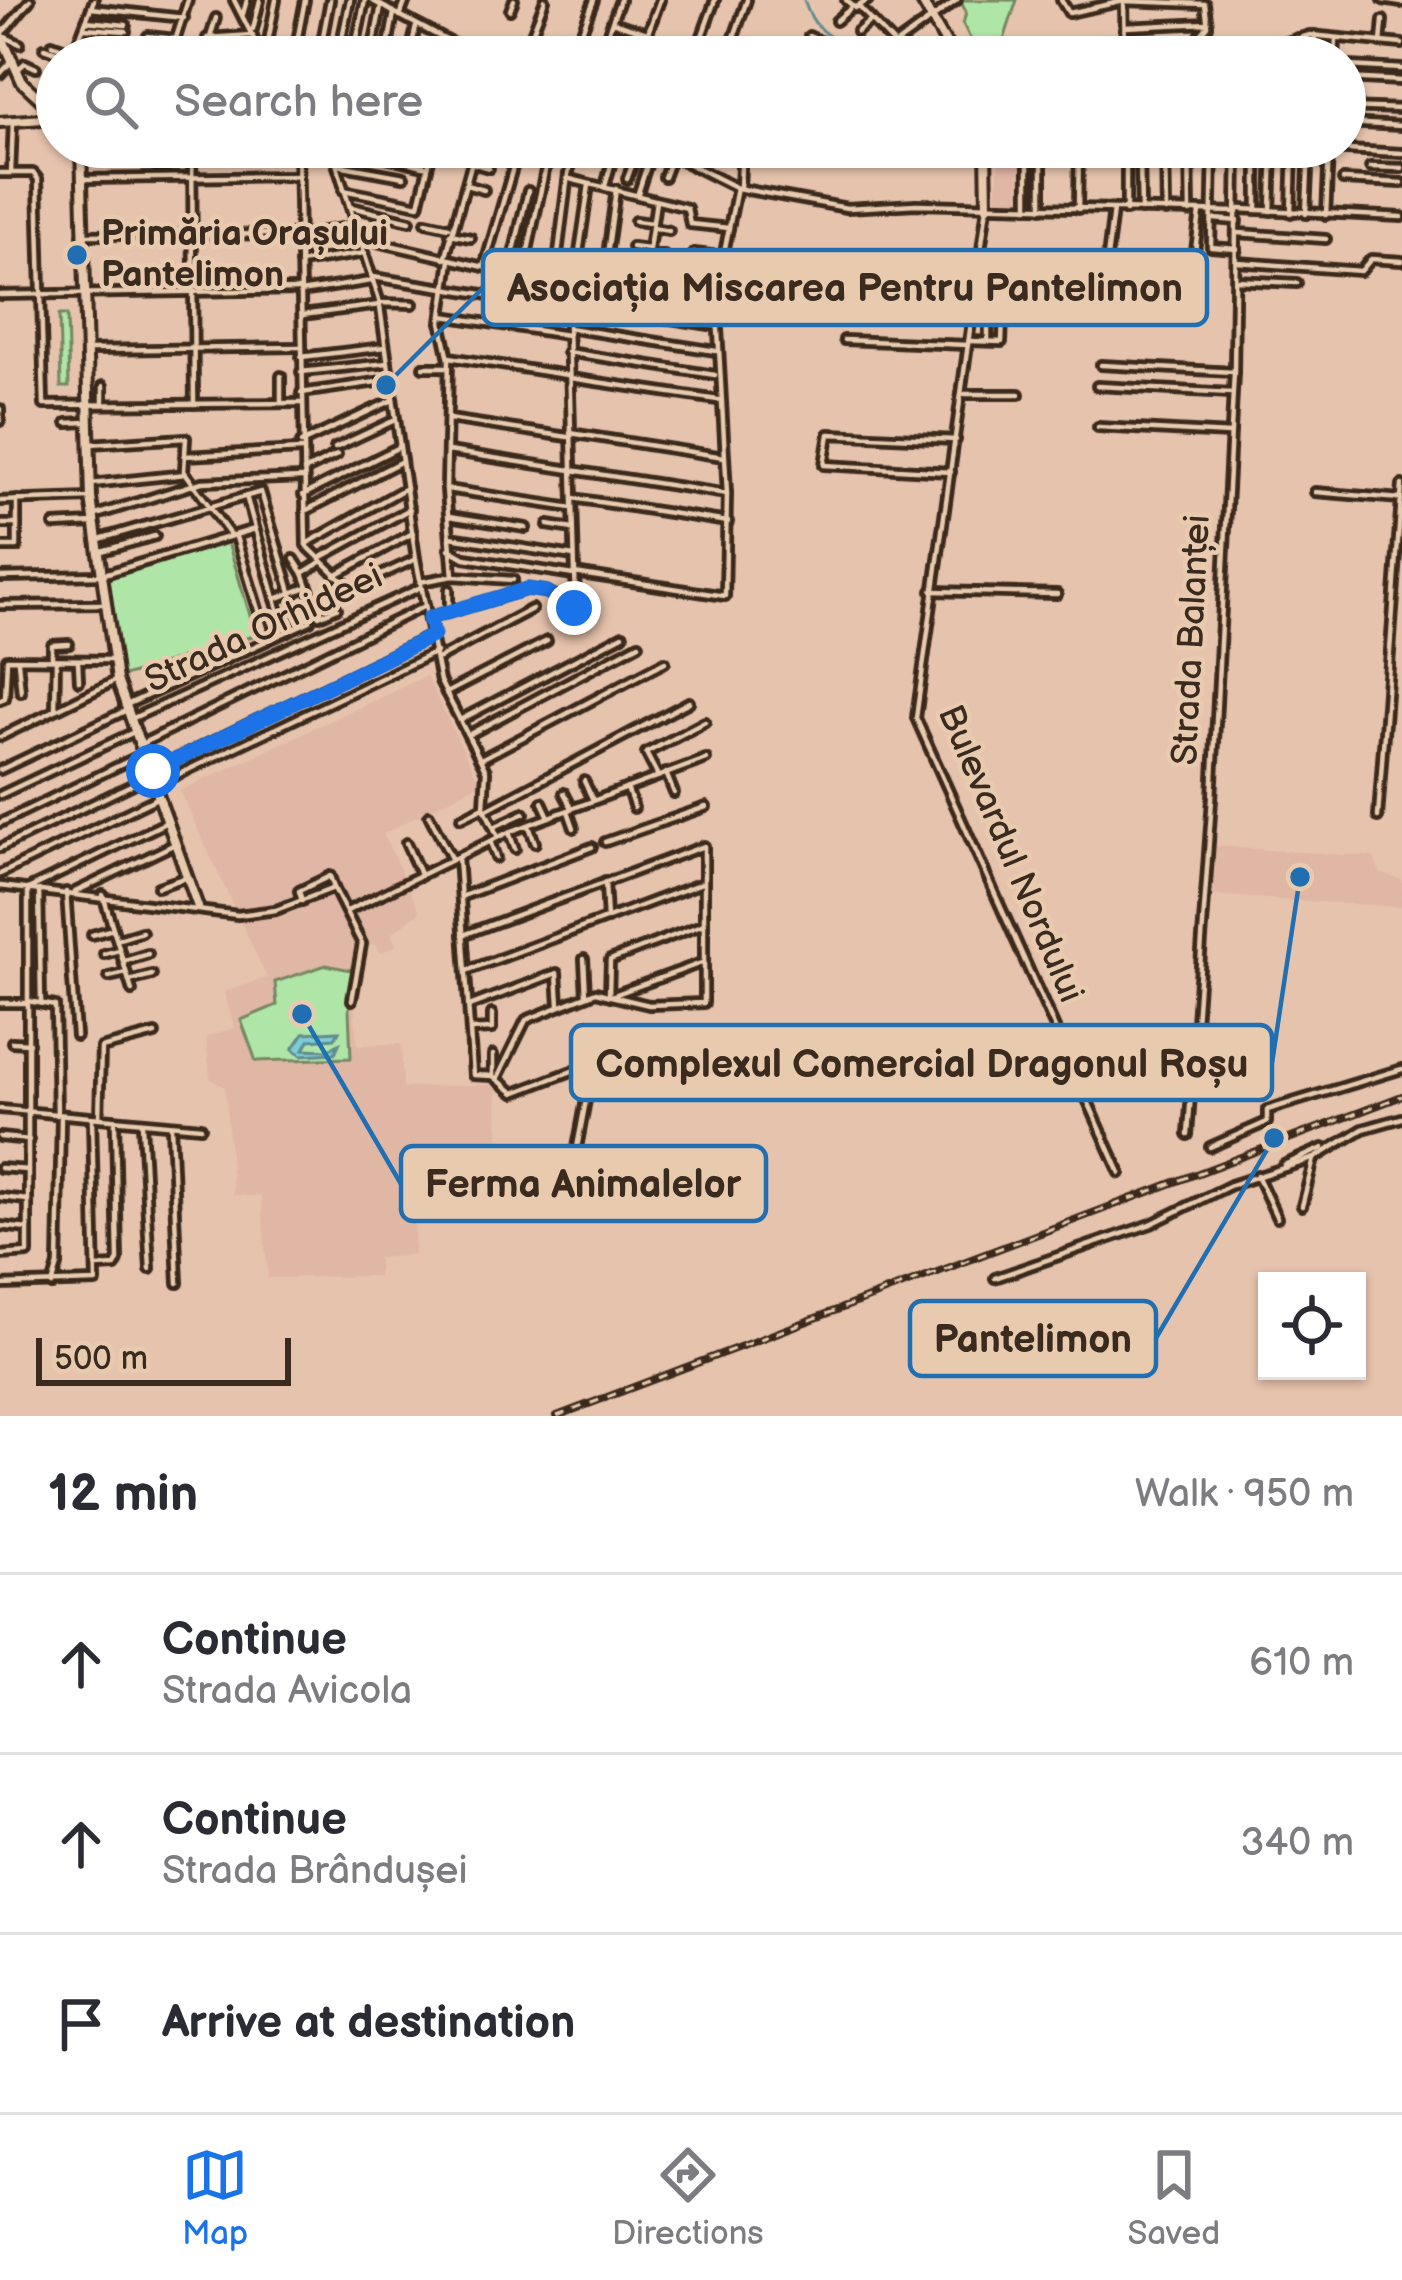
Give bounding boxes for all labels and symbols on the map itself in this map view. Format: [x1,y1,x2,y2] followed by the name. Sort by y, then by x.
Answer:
[101,213,388,297] place label: Primăria Orașului Pantelimon
[64,242,90,268] marker: Primăria Orașului Pantelimon
[483,250,1207,325] callout: Asociația Miscarea Pentru Pantelimon
[506,266,1183,313] text: Asociația Miscarea Pentru Pantelimon
[1164,514,1220,766] street label: Strada Balanței
[139,555,389,703] street label: Strada Orhideei
[547,581,601,635] route end
[928,699,1092,1009] street label: Bulevardul Nordului
[126,744,180,798] route start
[571,1025,1272,1100] callout: Complexul Comercial Dragonul Roșu
[596,1042,1248,1089] text: Complexul Comercial Dragonul Roșu
[401,1146,766,1221] callout: Ferma Animalelor
[425,1162,742,1209] text: Ferma Animalelor
[910,1301,1156,1376] callout: Pantelimon
[934,1317,1132,1364] text: Pantelimon
[36,1332,291,1385] scale bar

